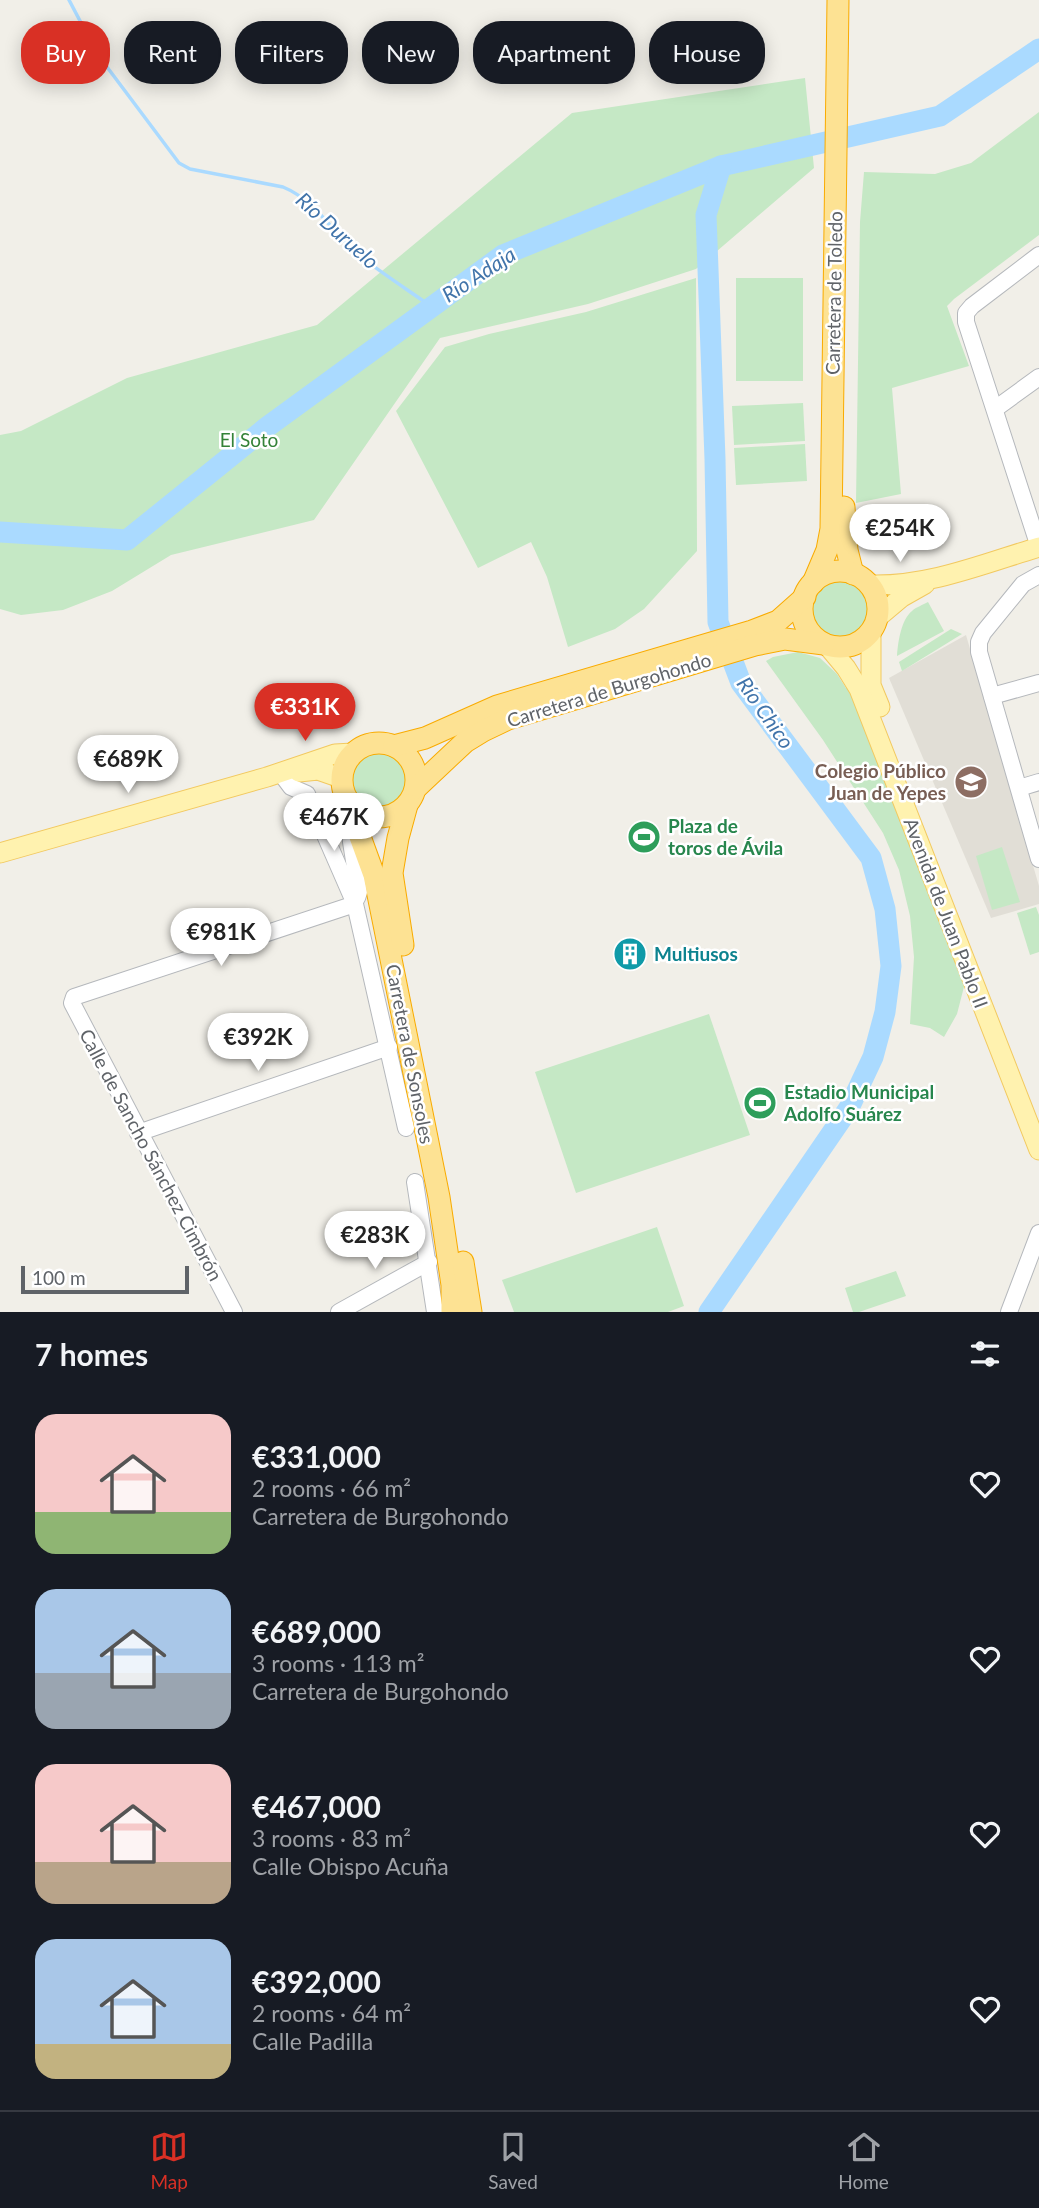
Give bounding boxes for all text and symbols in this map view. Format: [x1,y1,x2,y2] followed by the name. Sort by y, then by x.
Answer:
[21,21,110,84] chip: Buy
[124,21,221,84] chip: Rent
[235,21,348,84] chip: Filters
[362,21,459,84] chip: New
[473,21,635,84] chip: Apartment
[649,21,765,84] chip: House
[292,186,385,274] water label: Río Duruelo
[821,211,846,375] street label: Carretera de Toledo
[437,241,520,307] water label: Río Adaja
[220,428,278,451] park label: El Soto
[851,504,949,564] pin: €254K
[865,513,935,541] text: €254K
[504,648,714,732] street label: Carretera de Burgohondo
[732,671,800,753] water label: Río Chico
[256,684,354,743] pin: €331K
[270,692,340,720] text: €331K
[79,736,177,795] pin: €689K
[93,744,163,772] text: €689K
[815,759,946,804] place label: Colegio Público Juan de Yepes
[952,763,990,801] school or university icon: Colegio Público Juan de Yepes
[285,794,383,853] pin: €467K
[299,802,369,830] text: €467K
[668,814,783,859] place label: Plaza de toros de Ávila
[900,814,993,1011] street label: Avenida de Juan Pablo II
[625,818,663,856] sports icon: Plaza de toros de Ávila
[172,908,270,968] pin: €981K
[186,917,256,945] text: €981K
[611,935,649,973] building icon: Multiusos
[654,942,738,965] place label: Multiusos
[382,962,439,1146] street label: Carretera de Sonsoles
[209,1014,307,1073] pin: €392K
[223,1022,293,1050] text: €392K
[75,1025,228,1285] street label: Calle de Sancho Sánchez Cimbrón
[783,1080,934,1125] place label: Estadio Municipal Adolfo Suárez
[741,1084,779,1122] sports icon: Estadio Municipal Adolfo Suárez
[326,1212,424,1271] pin: €283K
[340,1220,410,1248] text: €283K
[21,1263,189,1295] scale bar
[32,1266,86,1289] text: 100 m
[966,1335,1004,1373] icon: filters
[35,1336,148,1372] text: 7 homes
[252,1438,381,1474] text: €331,000
[91,1442,175,1526] icon: home
[966,1465,1004,1503] icon: heart
[252,1474,411,1502] text: 2 rooms · 66 m²
[252,1502,509,1530] text: Carretera de Burgohondo
[252,1613,381,1649] text: €689,000
[91,1617,175,1701] icon: home
[966,1640,1004,1678] icon: heart
[252,1649,424,1677] text: 3 rooms · 113 m²
[252,1677,509,1705] text: Carretera de Burgohondo
[252,1788,381,1824] text: €467,000
[91,1792,175,1876] icon: home
[966,1815,1004,1853] icon: heart
[252,1824,411,1852] text: 3 rooms · 83 m²
[252,1852,449,1880] text: Calle Obispo Acuña
[252,1963,381,1999] text: €392,000
[91,1967,175,2051] icon: home
[966,1990,1004,2028] icon: heart
[252,1999,411,2027] text: 2 rooms · 64 m²
[252,2027,373,2055] text: Calle Padilla
[150,2128,188,2193] tab: Map
[488,2128,538,2193] tab: Saved
[838,2128,889,2193] tab: Home

